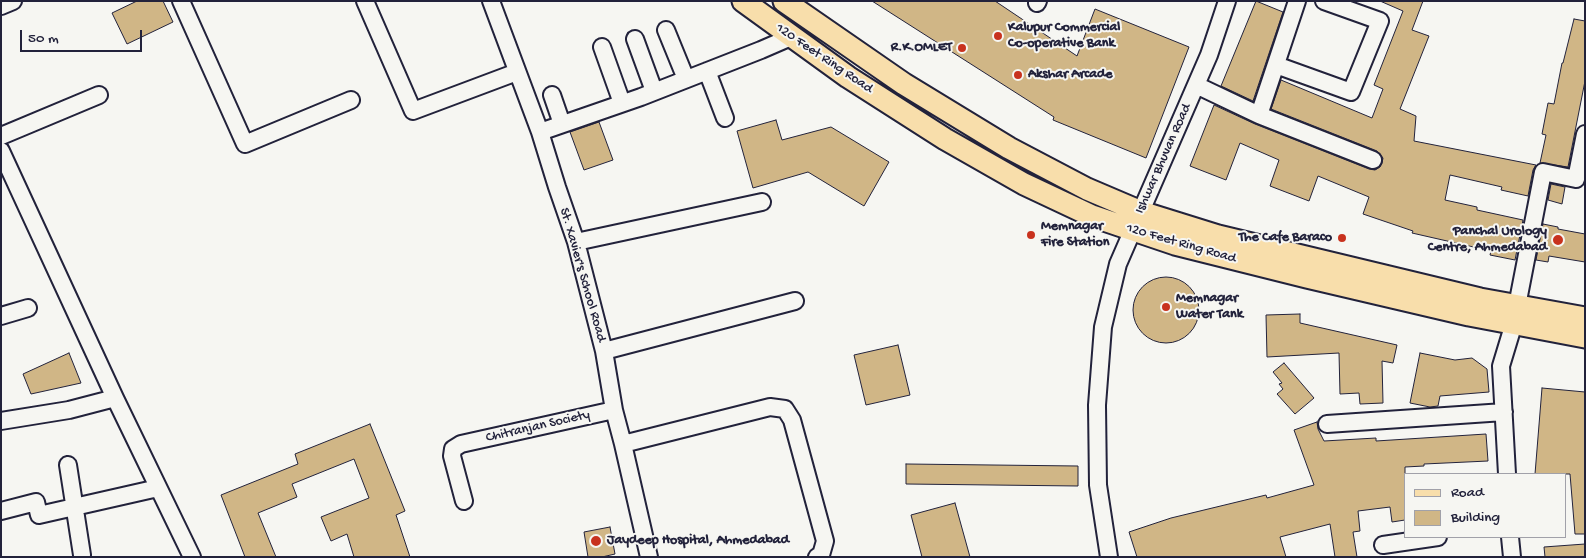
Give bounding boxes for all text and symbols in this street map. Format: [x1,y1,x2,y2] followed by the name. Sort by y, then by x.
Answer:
[22,20,145,52] scale bar
[772,20,876,98] street label: 120 Feet Ring Road
[1008,20,1120,52] place label: Kalupur Commercial Co-operative Bank
[28,30,59,48] text: 50 m
[992,30,1004,42] marker: Kalupur Commercial Co-operative Bank
[891,40,952,56] place label: R.K.OMLET
[956,42,968,54] marker: R.K.OMLET
[1028,67,1112,83] place label: Akshar Arcade
[1012,69,1024,81] marker: Akshar Arcade
[1132,101,1196,217] street label: Ishwar Bhuvan Road
[555,206,609,344] street label: St. Xavier's School Road
[1041,219,1109,252] place label: Memnagar Fire Station
[1124,220,1238,268] street label: 120 Feet Ring Road
[1428,224,1547,256] place label: Panchal Urology Centre, Ahmedabad
[1025,229,1037,241] marker: Memnagar Fire Station
[1239,230,1332,246] place label: The Cafe Baraco
[1336,232,1348,244] marker: The Cafe Baraco
[1551,233,1565,247] marker: Panchal Urology Centre, Ahmedabad
[1176,291,1243,324] place label: Memnagar Water Tank
[1160,301,1172,313] marker: Memnagar Water Tank
[484,407,592,447] street label: Chitranjan Society
[1404,473,1566,538] legend
[1451,484,1484,502] text: Road
[1451,509,1500,527] text: Building
[607,533,789,549] place label: Jaydeep Hospital, Ahmedabad
[589,534,603,548] marker: Jaydeep Hospital, Ahmedabad

